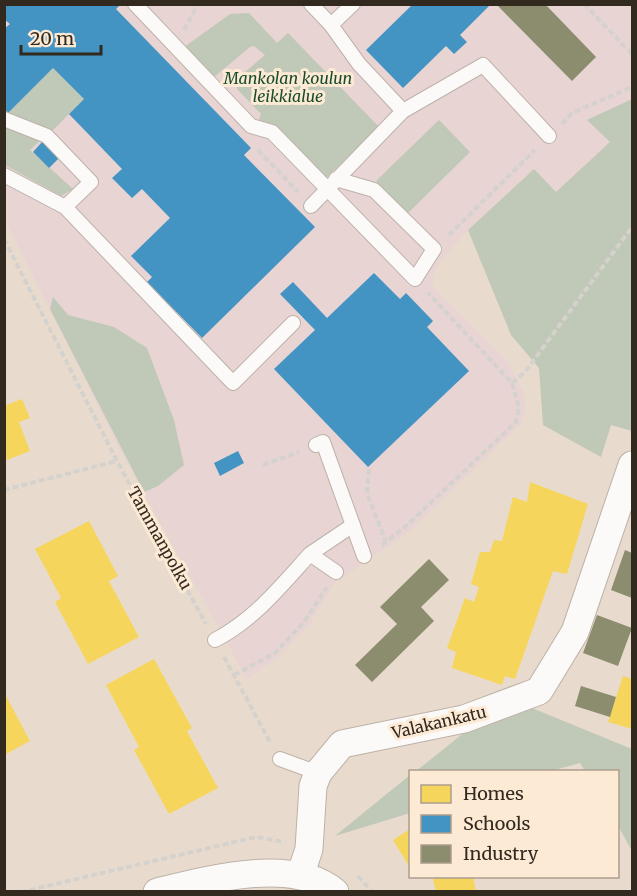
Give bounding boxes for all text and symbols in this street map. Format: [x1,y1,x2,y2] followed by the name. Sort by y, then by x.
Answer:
[21,18,100,56] scale bar
[30,27,74,50] text: 20 m
[223,68,352,106] park label: Mankolan koulun leikkialue
[123,483,197,593] street label: Tammanpolku
[389,701,488,743] street label: Valakankatu
[409,770,619,878] legend
[463,782,524,805] text: Homes
[463,812,531,835] text: Schools
[463,842,539,865] text: Industry

